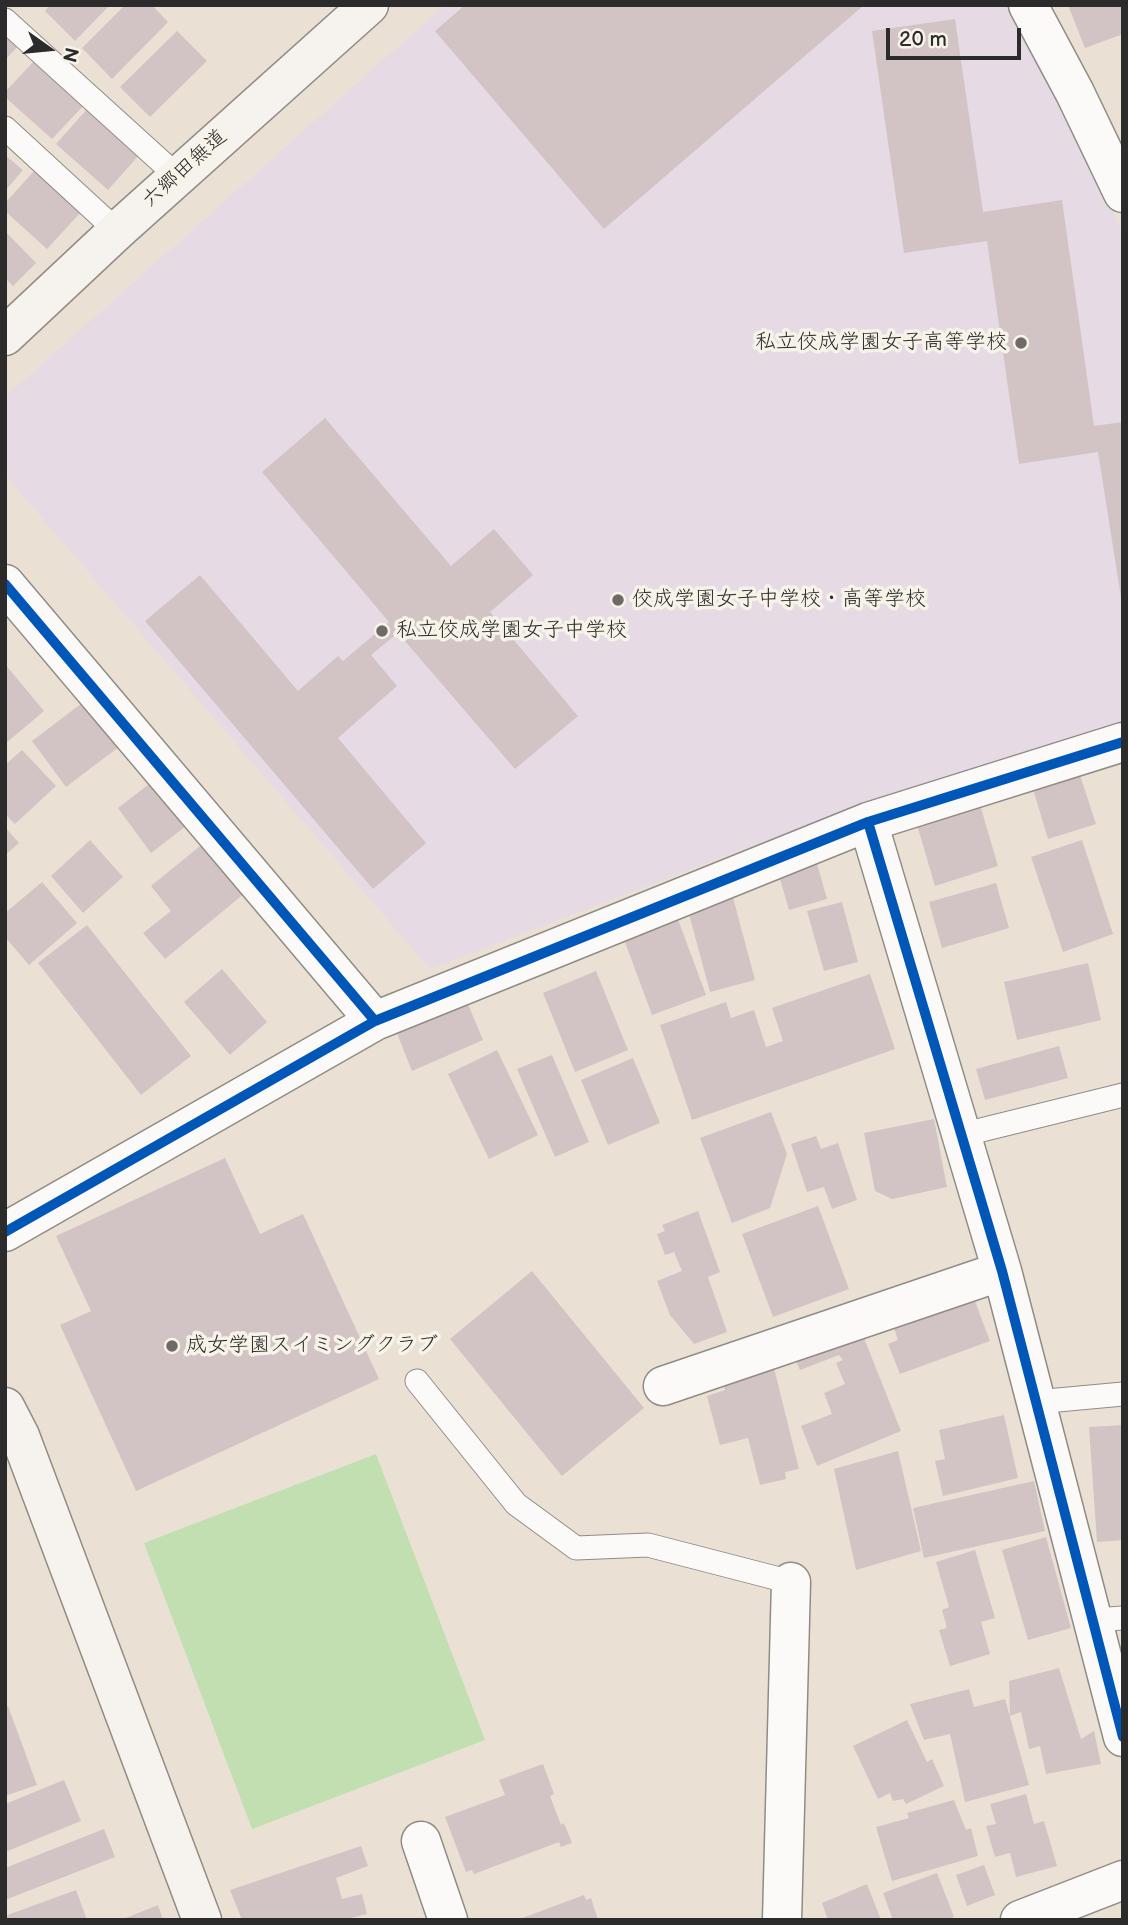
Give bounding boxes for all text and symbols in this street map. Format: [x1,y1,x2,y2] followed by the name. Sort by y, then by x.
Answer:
[14,14,84,84] north arrow
[890,14,1025,58] scale bar
[899,27,947,52] text: 20 m
[57,45,83,64] text: N
[138,125,232,213] street label: 六郷田無道
[755,330,1007,356] place label: 私立佼成学園女子高等学校
[1013,335,1029,351] marker: 私立佼成学園女子高等学校
[632,587,926,613] place label: 佼成学園女子中学校・高等学校
[610,592,626,608] marker: 佼成学園女子中学校・高等学校
[396,618,627,644] place label: 私立佼成学園女子中学校
[374,623,390,639] marker: 私立佼成学園女子中学校
[186,1333,438,1359] place label: 成女学園スイミングクラブ
[164,1338,180,1354] marker: 成女学園スイミングクラブ

